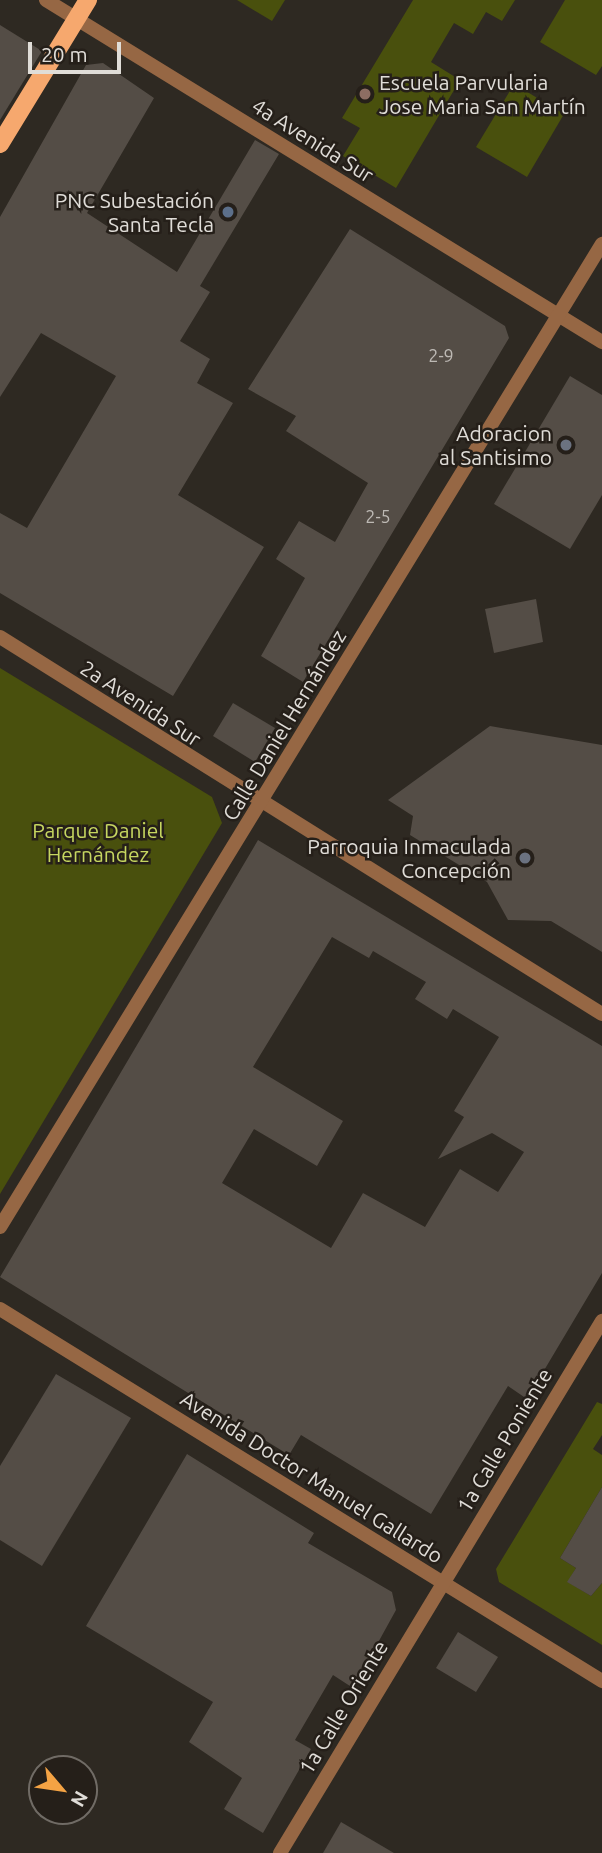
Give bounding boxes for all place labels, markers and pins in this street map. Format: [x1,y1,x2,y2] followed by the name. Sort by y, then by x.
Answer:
[379,69,586,119] place label: Escuela Parvularia Jose Maria San Martín
[357,86,373,102] marker: Escuela Parvularia Jose Maria San Martín
[55,187,214,237] place label: PNC Subestación Santa Tecla
[220,204,236,220] marker: PNC Subestación Santa Tecla
[439,420,552,470] place label: Adoracion al Santisimo
[558,437,574,453] marker: Adoracion al Santisimo
[307,833,511,883] place label: Parroquia Inmaculada Concepción
[517,850,533,866] marker: Parroquia Inmaculada Concepción

